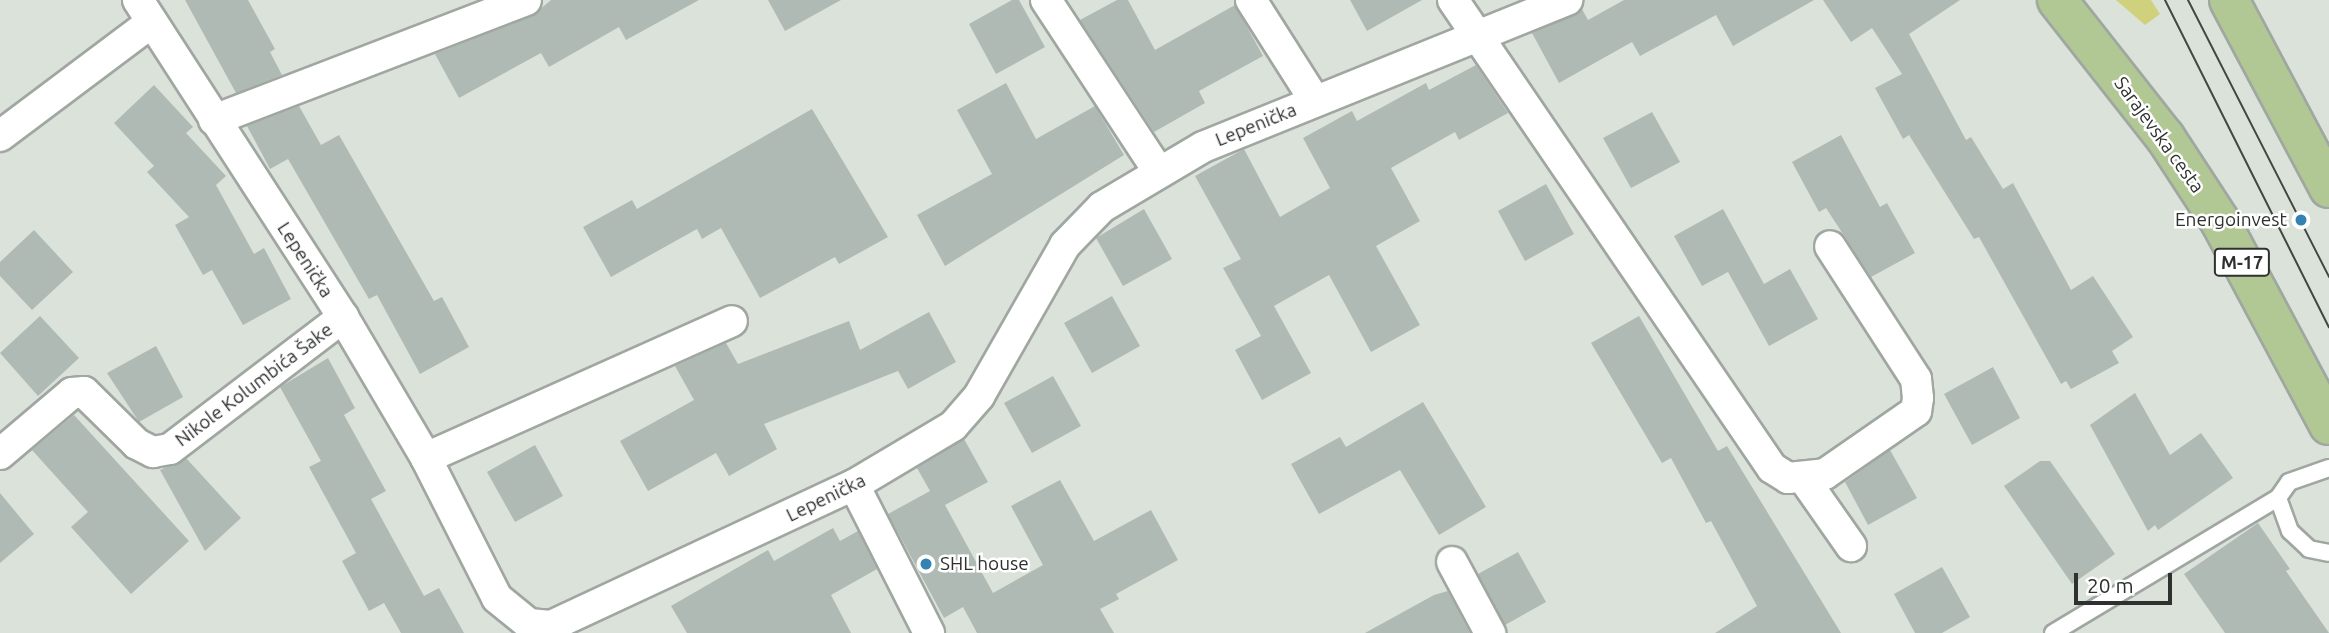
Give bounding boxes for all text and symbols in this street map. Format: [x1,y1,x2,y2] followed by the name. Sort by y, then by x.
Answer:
[2109,73,2209,197] street label: Sarajevska cesta
[1212,98,1300,152] street label: Lepenička
[2175,209,2287,231] place label: Energoinvest
[2293,212,2309,228] marker: Energoinvest
[272,218,338,302] street label: Lepenička
[2212,248,2272,276] road number: M-17
[171,318,337,452] street label: Nikole Kolumbića Šake
[783,469,869,527] street label: Lepenička
[940,553,1029,575] place label: SHL house
[918,556,934,572] marker: SHL house
[2077,560,2175,604] scale bar
[2087,573,2134,597] text: 20 m

